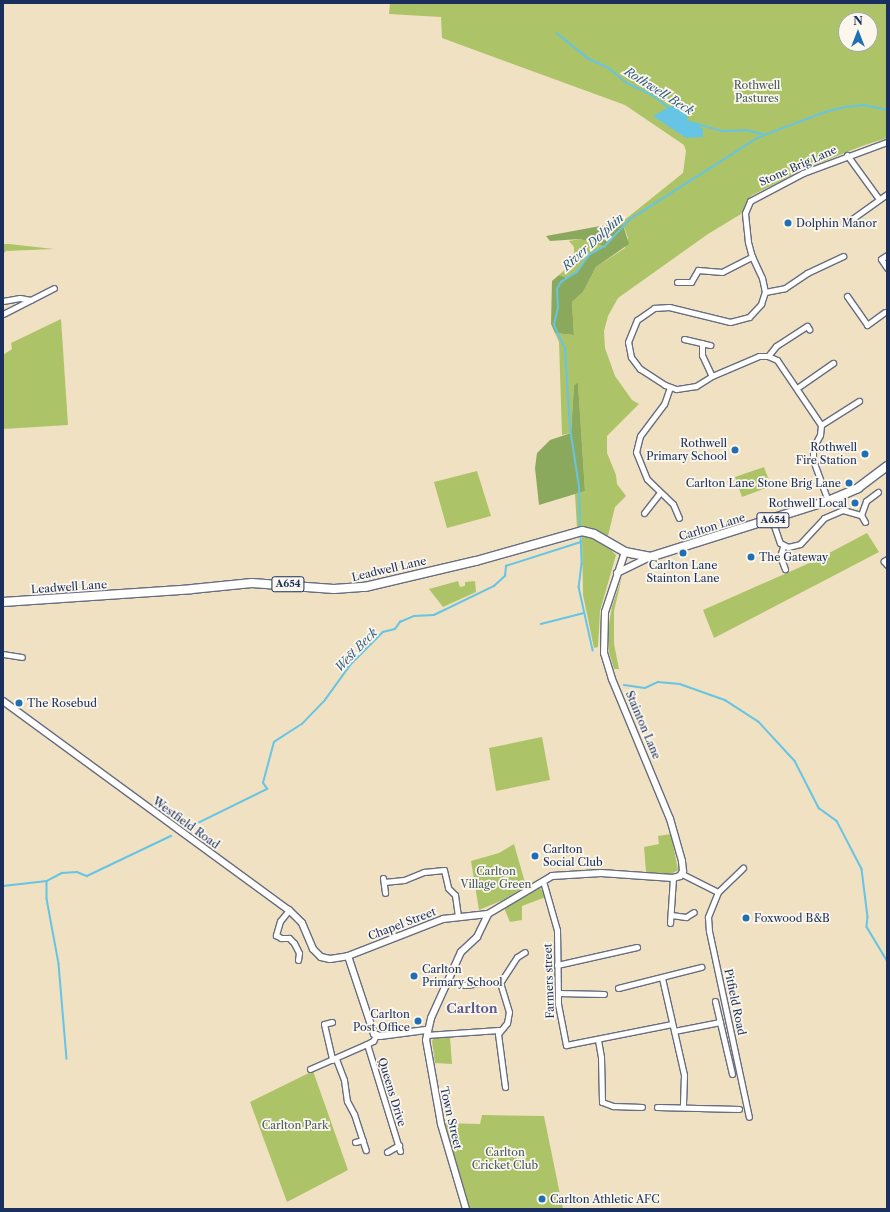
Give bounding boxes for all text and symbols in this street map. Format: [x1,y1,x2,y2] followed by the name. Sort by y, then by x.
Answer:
[838,12,878,52] north arrow
[853,14,863,28] text: N
[622,64,696,118] water label: Rothwell Beck
[734,79,780,105] park label: Rothwell Pastures
[757,143,839,189] street label: Stone Brig Lane
[559,211,627,273] water label: River Dolphin
[796,216,877,230] place label: Dolphin Manor
[783,218,793,228] marker: Dolphin Manor
[646,437,727,463] place label: Rothwell Primary School
[796,441,857,467] place label: Rothwell Fire Station
[730,445,740,455] marker: Rothwell Primary School
[860,449,870,459] marker: Rothwell Fire Station
[686,476,841,490] place label: Carlton Lane Stone Brig Lane
[844,478,854,488] marker: Carlton Lane Stone Brig Lane
[769,496,847,510] place label: Rothwell Local
[850,498,860,508] marker: Rothwell Local
[677,511,747,543] street label: Carlton Lane
[756,512,790,528] road number: A654
[678,548,688,558] marker: Carlton Lane Stainton Lane
[759,550,828,564] place label: The Gateway
[746,552,756,562] marker: The Gateway
[350,554,428,584] street label: Leadwell Lane
[646,559,720,585] place label: Carlton Lane Stainton Lane
[271,576,305,592] road number: A654
[31,578,107,596] street label: Leadwell Lane
[332,625,380,675] water label: West Beck
[623,689,663,761] street label: Stainton Lane
[27,696,97,710] place label: The Rosebud
[14,698,24,708] marker: The Rosebud
[150,794,222,852] street label: Westfield Road
[543,843,603,869] place label: Carlton Social Club
[530,851,540,861] marker: Carlton Social Club
[460,865,532,891] park label: Carlton Village Green
[366,905,438,943] street label: Chapel Street
[754,911,830,925] place label: Foxwood B&B
[741,913,751,923] marker: Foxwood B&B
[541,943,557,1019] street label: Farmers street
[422,963,503,989] place label: Carlton Primary School
[722,968,748,1036] street label: Pitfield Road
[409,971,419,981] marker: Carlton Primary School
[446,1000,498,1016] district label: Carlton
[353,1008,410,1034] place label: Carlton Post Office
[413,1016,423,1026] marker: Carlton Post Office
[375,1056,409,1128] street label: Queens Drive
[437,1085,465,1151] street label: Town Street
[262,1118,328,1132] park label: Carlton Park
[472,1146,538,1172] park label: Carlton Cricket Club
[550,1192,661,1206] place label: Carlton Athletic AFC
[537,1194,547,1204] marker: Carlton Athletic AFC

